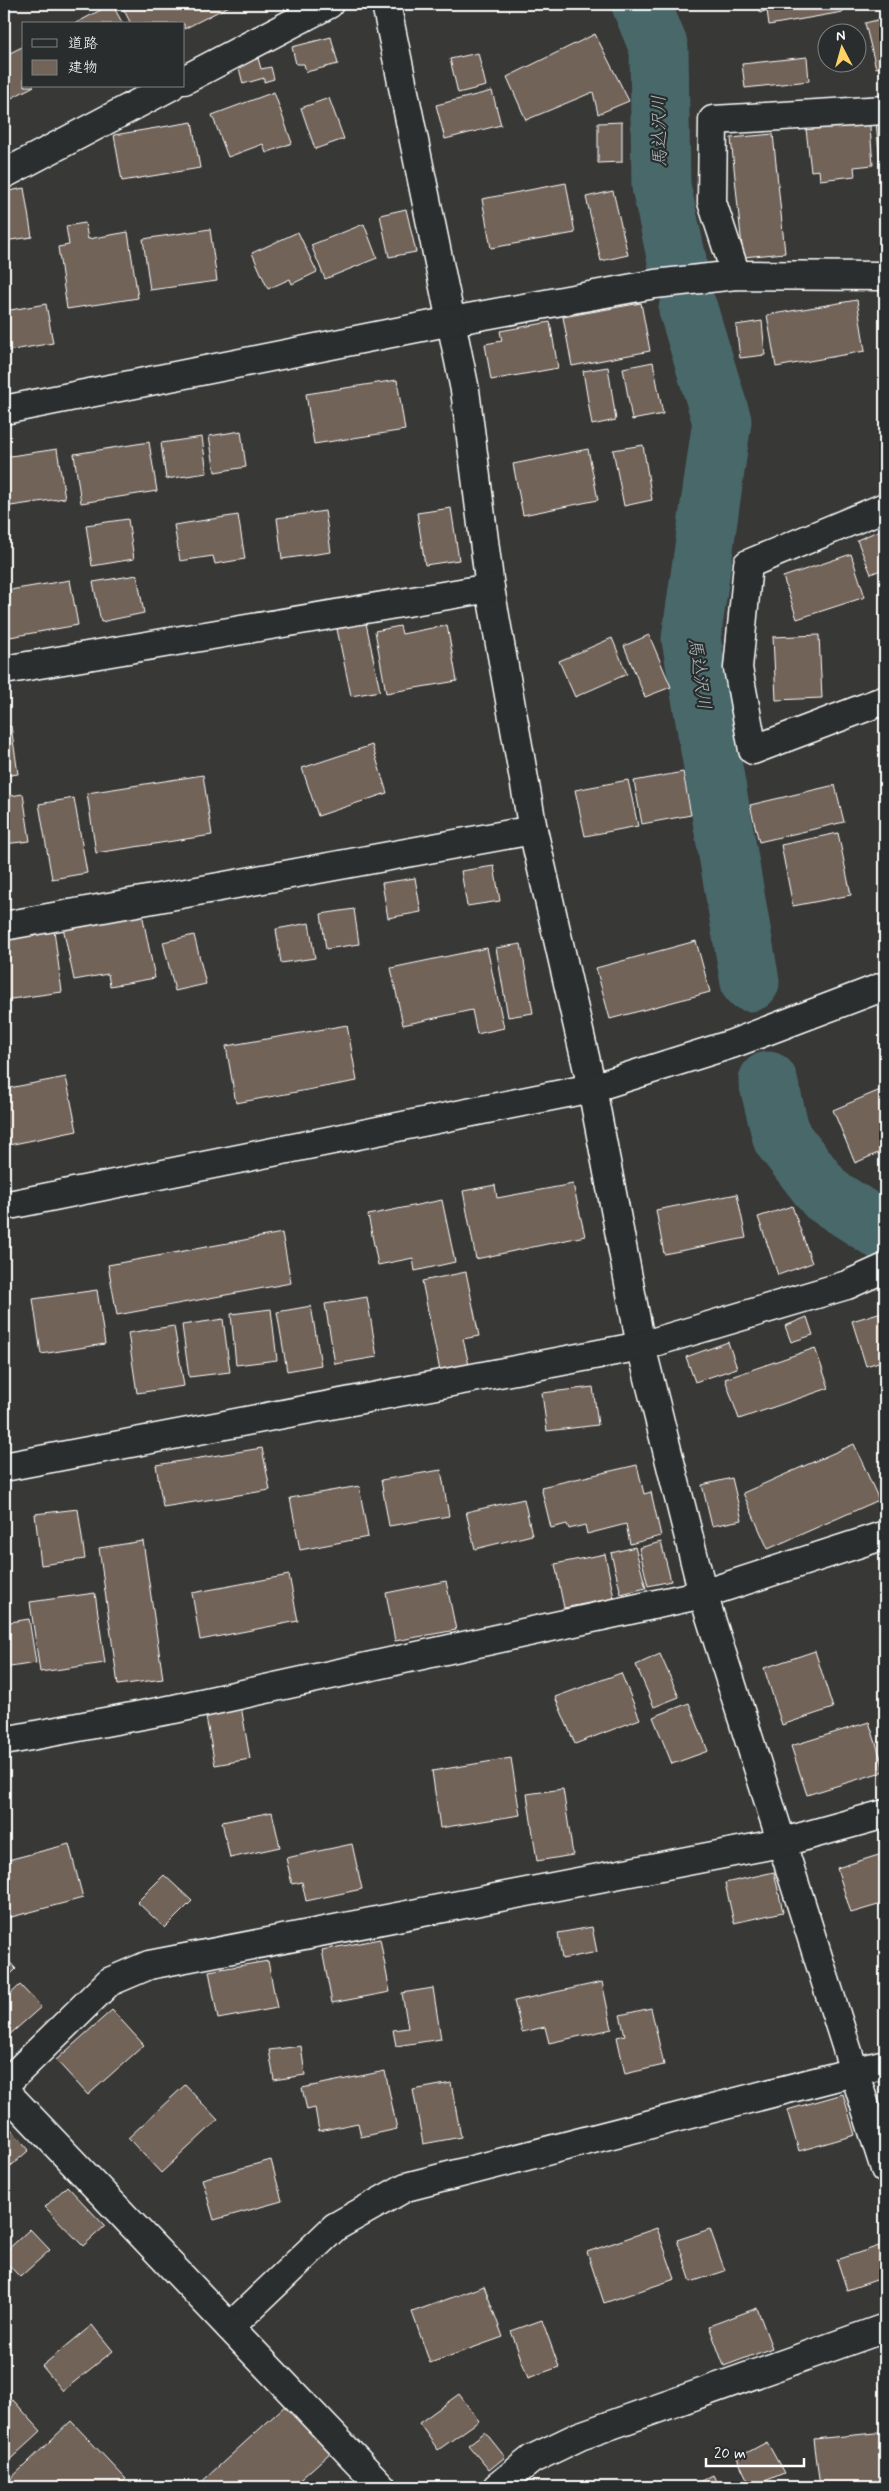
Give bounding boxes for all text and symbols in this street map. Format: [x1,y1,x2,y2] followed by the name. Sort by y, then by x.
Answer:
[22,22,185,88] legend
[816,22,866,72] north arrow
[835,27,846,46] text: N
[68,34,98,54] text: 道路
[68,58,98,78] text: 建物
[647,95,673,167] water label: 馬込沢川
[682,637,716,711] water label: 馬込沢川
[706,2436,804,2468] scale bar
[714,2444,746,2464] text: 20 m

